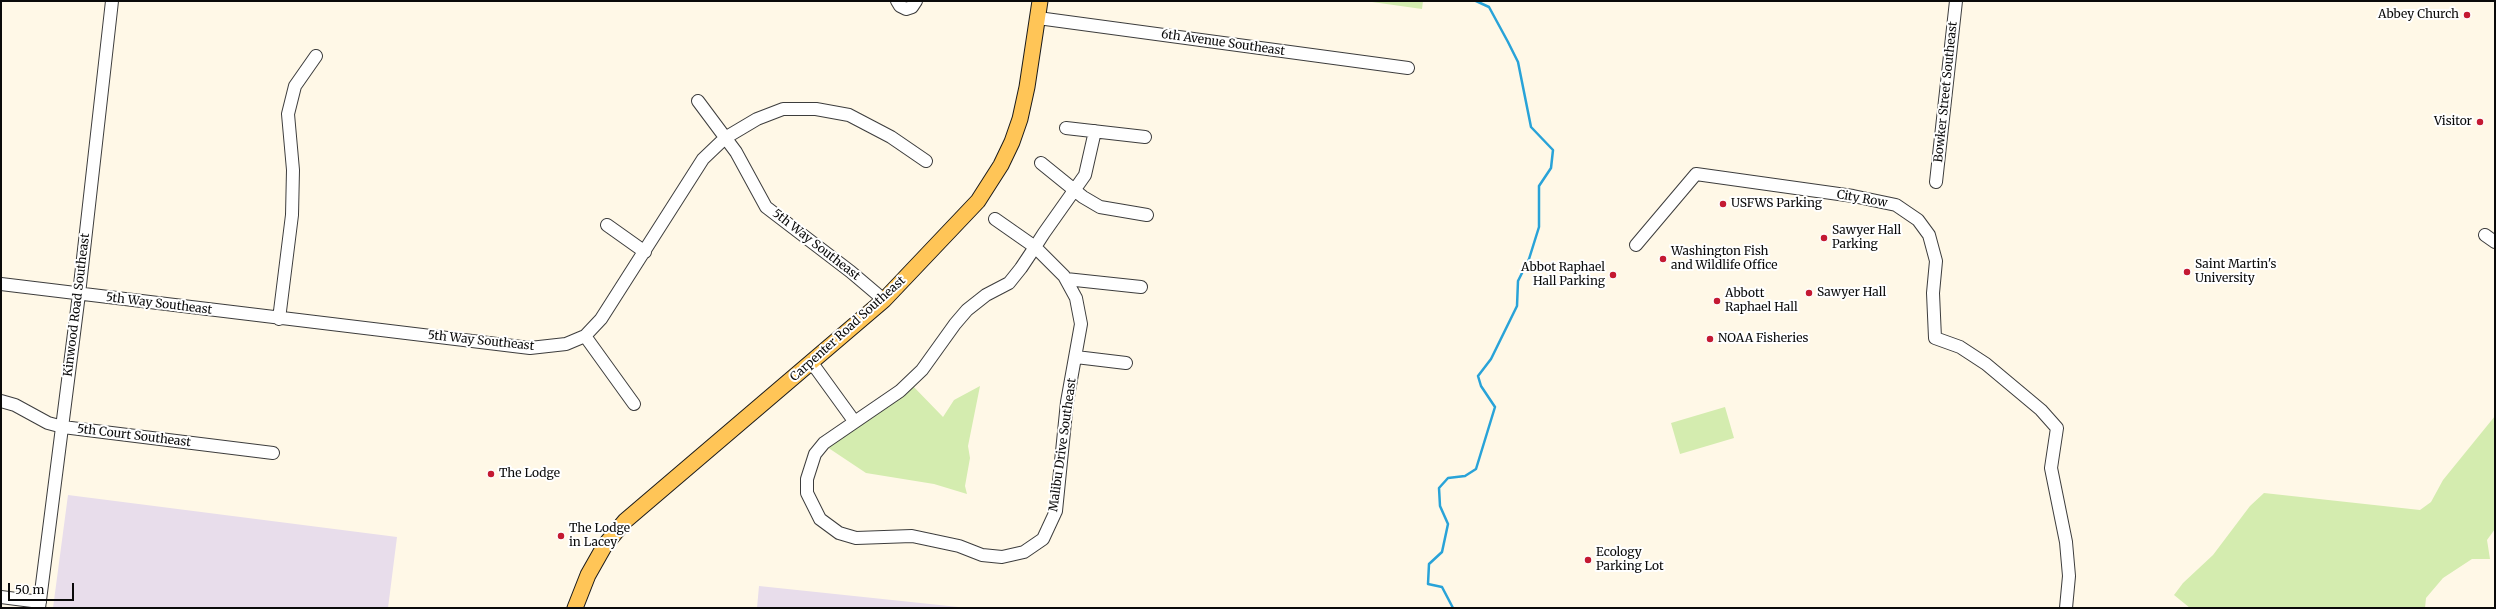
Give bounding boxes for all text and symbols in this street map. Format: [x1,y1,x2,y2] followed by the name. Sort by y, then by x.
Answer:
[2378,8,2459,22] place label: Abbey Church
[2462,10,2472,20] marker: Abbey Church
[1931,21,1961,163] street label: Bowker Street Southeast
[1160,27,1286,59] street label: 6th Avenue Southeast
[2434,115,2472,129] place label: Visitor
[2475,117,2485,127] marker: Visitor
[1835,187,1889,211] street label: City Row
[1731,197,1822,211] place label: USFWS Parking
[1718,199,1728,209] marker: USFWS Parking
[769,206,863,284] street label: 5th Way Southeast
[1832,224,1901,252] place label: Sawyer Hall Parking
[61,232,93,378] street label: Kinwood Road Southeast
[1819,233,1829,243] marker: Sawyer Hall Parking
[1671,245,1777,273] place label: Washington Fish and Wildlife Office
[1658,254,1668,264] marker: Washington Fish and Wildlife Office
[2195,258,2276,286] place label: Saint Martin's University
[1521,261,1605,289] place label: Abbot Raphael Hall Parking
[2182,267,2192,277] marker: Saint Martin's University
[1608,270,1618,280] marker: Abbot Raphael Hall Parking
[787,273,909,385] street label: Carpenter Road Southeast
[1817,286,1886,300] place label: Sawyer Hall
[1725,287,1798,315] place label: Abbott Raphael Hall
[1804,288,1814,298] marker: Sawyer Hall
[105,290,213,318] street label: 5th Way Southeast
[1712,296,1722,306] marker: Abbott Raphael Hall
[427,328,535,354] street label: 5th Way Southeast
[1718,332,1808,346] place label: NOAA Fisheries
[1705,334,1715,344] marker: NOAA Fisheries
[1046,377,1080,513] street label: Malibu Drive Southeast
[76,422,192,450] street label: 5th Court Southeast
[499,467,560,481] place label: The Lodge
[486,469,496,479] marker: The Lodge
[569,522,630,550] place label: The Lodge in Lacey
[556,531,566,541] marker: The Lodge in Lacey
[1596,546,1664,574] place label: Ecology Parking Lot
[1583,555,1593,565] marker: Ecology Parking Lot
[10,575,76,601] scale bar
[15,582,44,597] text: 50 m

